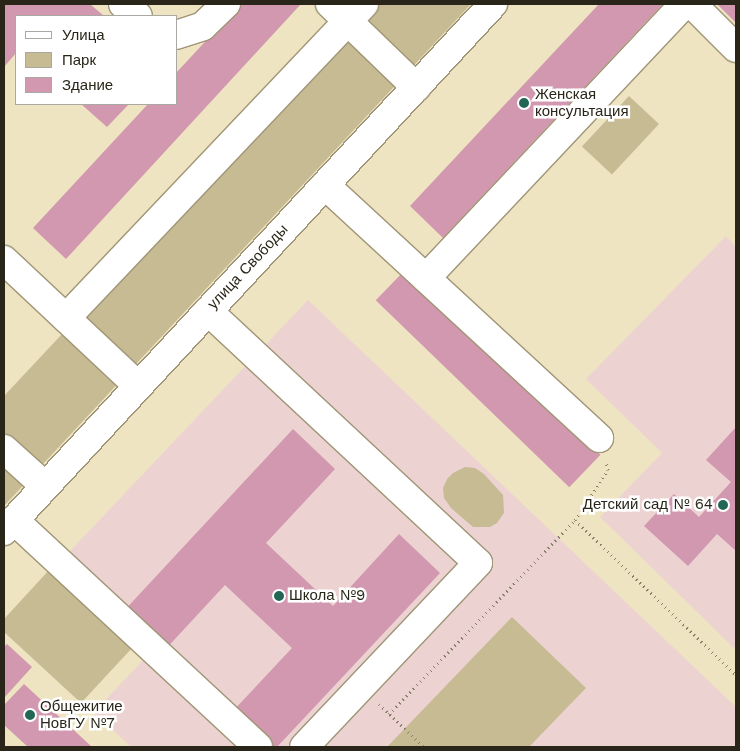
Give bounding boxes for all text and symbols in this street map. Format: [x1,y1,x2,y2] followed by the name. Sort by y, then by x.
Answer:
[15,15,178,105] legend
[62,26,105,44] text: Улица
[62,51,96,69] text: Парк
[62,76,113,94] text: Здание
[535,85,629,120] place label: Женская консультация
[517,96,531,110] marker: Женская консультация
[204,221,292,313] street label: улица Свободы
[583,496,713,514] place label: Детский сад № 64
[717,499,729,511] marker: Детский сад № 64
[289,587,365,605] place label: Школа №9
[273,590,285,602] marker: Школа №9
[40,697,123,732] place label: Общежитие НовГУ №7
[24,709,36,721] marker: Общежитие НовГУ №7

